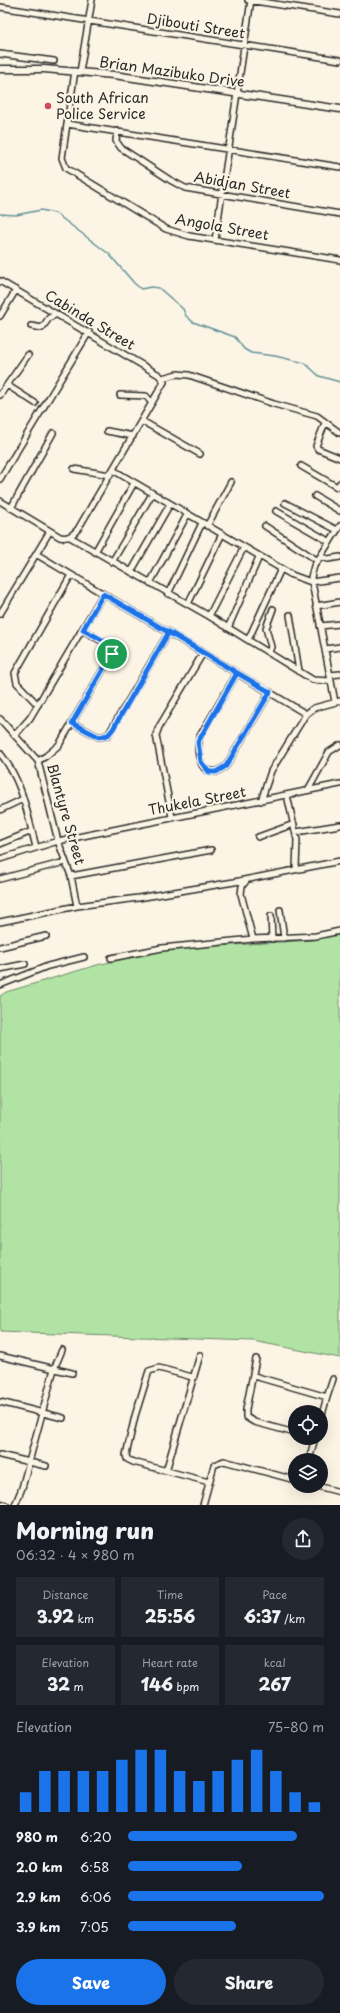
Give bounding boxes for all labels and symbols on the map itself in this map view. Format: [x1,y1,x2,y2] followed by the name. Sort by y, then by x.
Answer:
[146,7,247,44] street label: Djibouti Street
[98,51,246,92] street label: Brian Mazibuko Drive
[56,87,149,124] place label: South African Police Service
[43,101,53,111] marker: South African Police Service
[192,166,292,203] street label: Abidjan Street
[174,208,271,245] street label: Angola Street
[41,284,140,355] street label: Cabinda Street
[95,637,129,671] pin
[42,761,91,867] street label: Blantyre Street
[146,781,248,820] street label: Thukela Street

